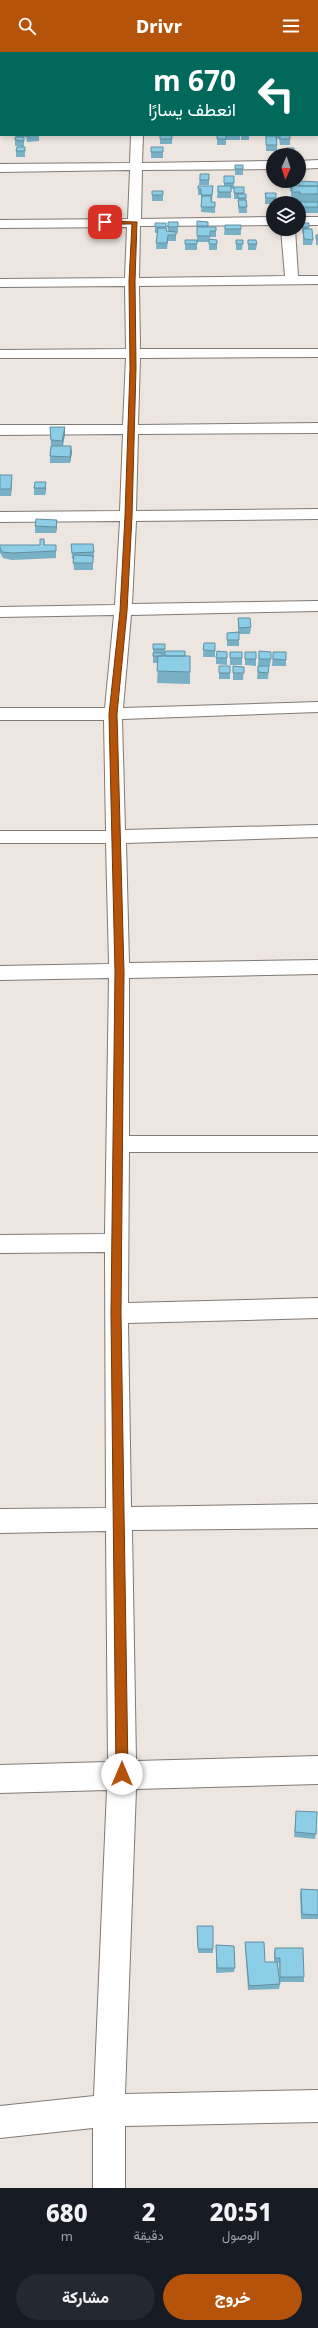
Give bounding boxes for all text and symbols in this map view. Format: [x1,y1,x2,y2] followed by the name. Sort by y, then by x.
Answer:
[136,14,182,38] text: Drivr
[16,15,38,37] icon: search
[280,15,302,37] icon: menu
[153,61,236,99] text: 670 m
[250,68,302,120] icon: left
[148,97,236,121] text: انعطف يسارًا
[266,148,306,188] north arrow
[266,148,306,236] map controls
[266,196,306,236] button: layers
[88,205,122,239] pin
[94,211,116,233] icon: arrive
[101,1753,143,1795] position arrow
[142,2195,156,2228] text: 2
[210,2195,272,2228] text: 20:51
[46,2196,88,2229] text: 680
[134,2226,164,2244] text: دقيقة
[222,2226,260,2244] text: الوصول
[61,2227,73,2245] text: m
[16,2274,155,2320] button: مشاركة
[163,2274,302,2320] button: خروج

